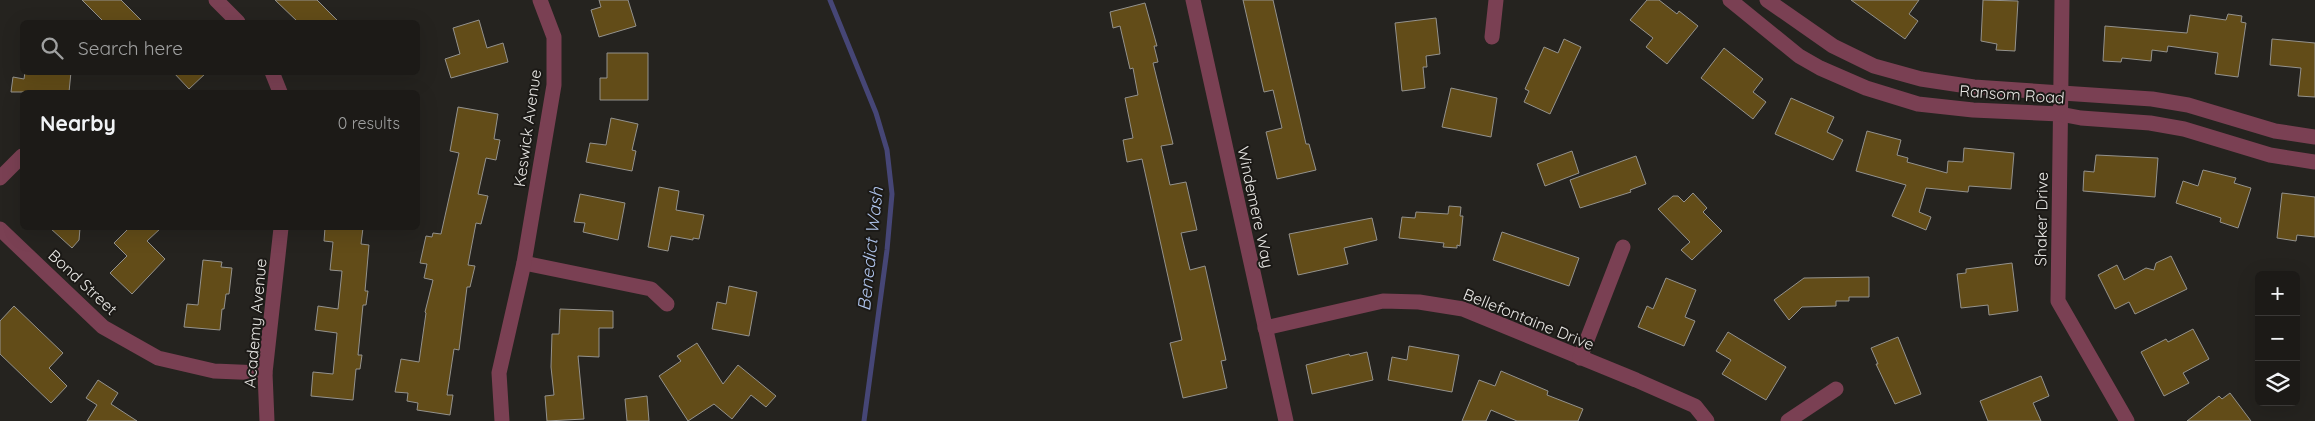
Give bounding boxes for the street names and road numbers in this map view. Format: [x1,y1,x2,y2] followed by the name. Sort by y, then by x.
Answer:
[509,68,545,188] street label: Keswick Avenue
[1959,80,2065,108] street label: Ransom Road
[1233,144,1279,270] street label: Windemere Way
[2030,172,2052,266] street label: Shaker Drive
[44,245,122,319] street label: Bond Street
[239,257,271,389] street label: Academy Avenue
[1461,284,1597,354] street label: Bellefontaine Drive

